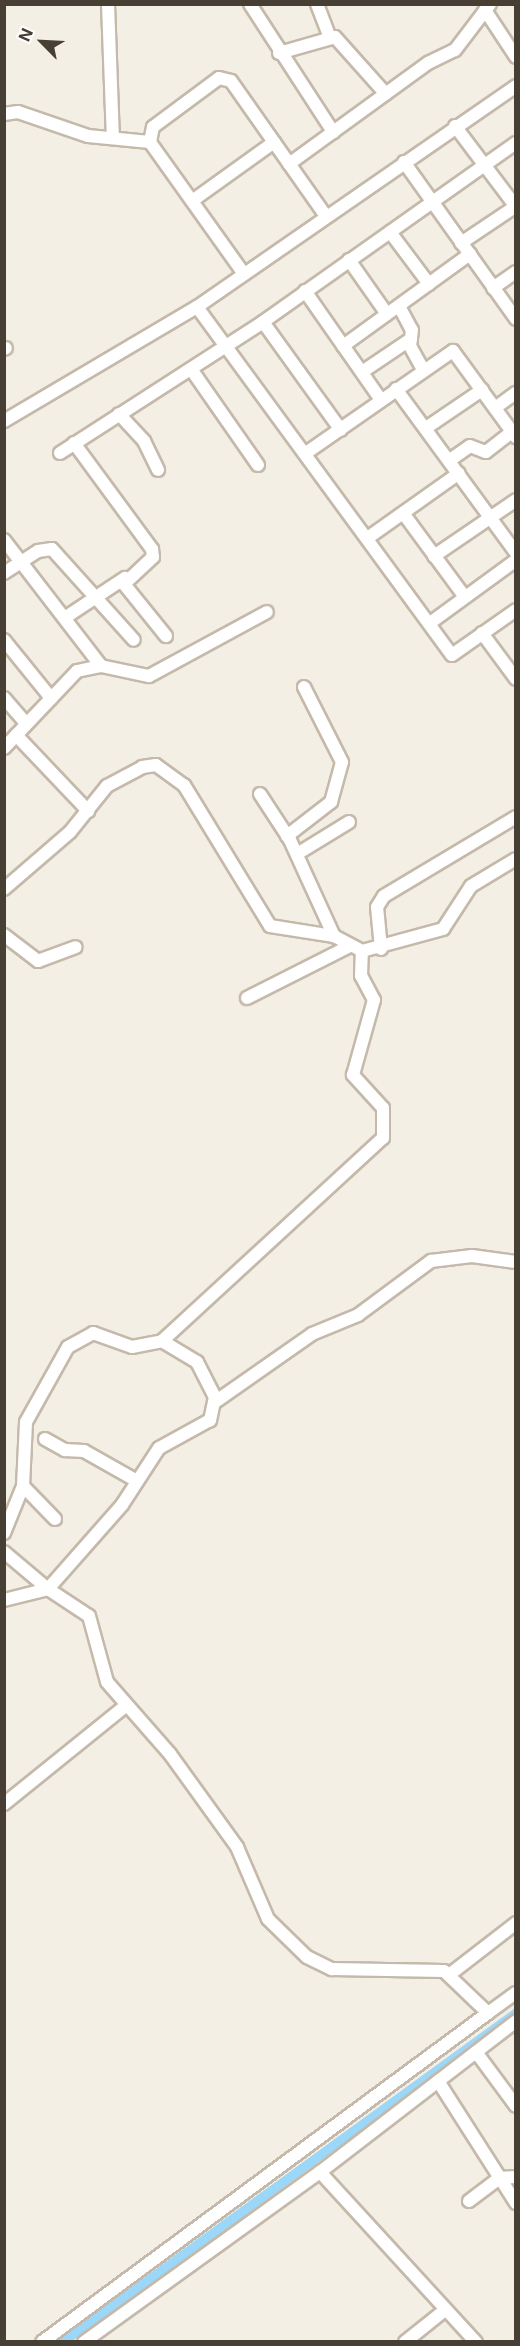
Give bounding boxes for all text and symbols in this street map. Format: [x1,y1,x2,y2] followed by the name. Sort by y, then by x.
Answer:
[12,12,72,72] north arrow
[14,25,37,44] text: N

